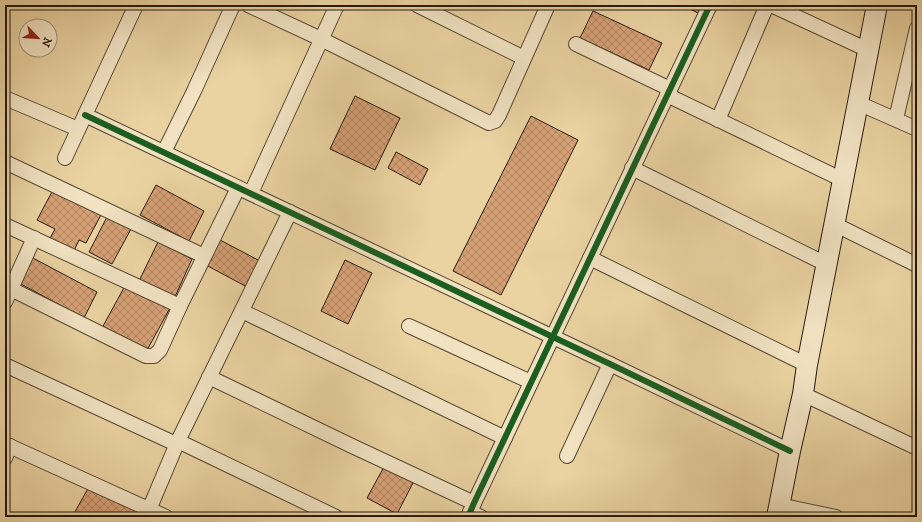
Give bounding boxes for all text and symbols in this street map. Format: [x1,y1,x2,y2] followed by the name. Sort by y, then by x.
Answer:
[18,18,58,58] north arrow
[38,35,54,49] text: N

